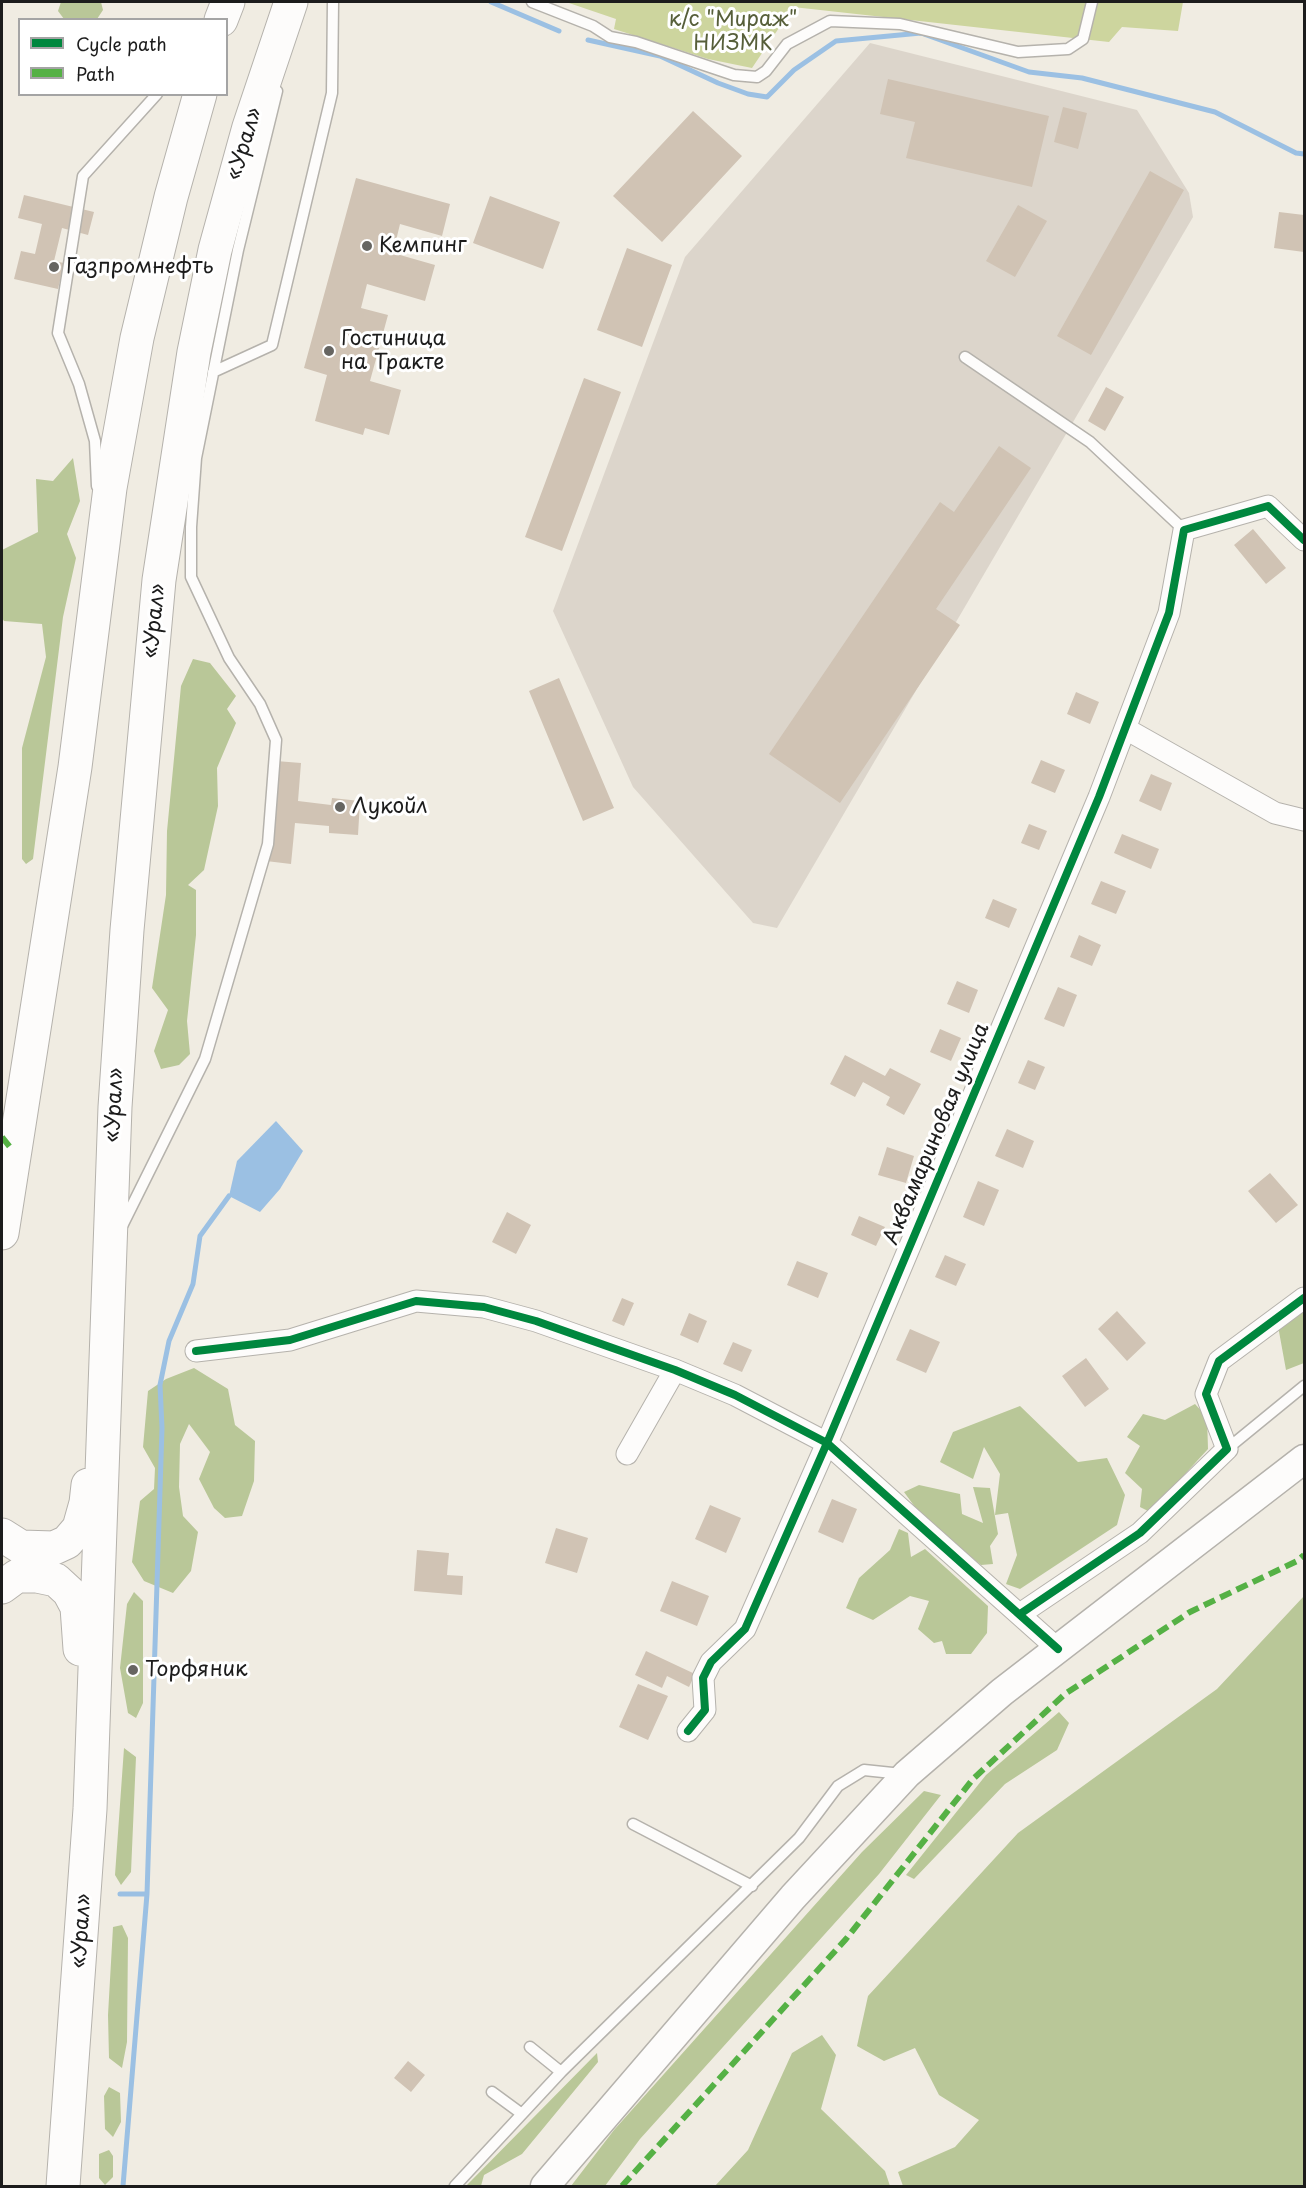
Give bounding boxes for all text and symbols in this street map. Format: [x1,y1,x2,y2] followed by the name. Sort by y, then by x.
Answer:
[669,7,797,57] park label: к/с "Мираж" НИЗМК
[18,18,228,96] legend
[76,30,167,57] text: Cycle path
[76,60,115,87] text: Path
[222,105,268,183] street label: «Урал»
[379,233,467,259] place label: Кемпинг
[360,239,374,253] marker: Кемпинг
[66,254,214,280] place label: Газпромнефть
[47,260,61,274] marker: Газпромнефть
[341,326,446,376] place label: Гостиница на Тракте
[322,344,336,358] marker: Гостиница на Тракте
[139,582,171,660] street label: «Урал»
[352,794,428,820] place label: Лукойл
[333,800,347,814] marker: Лукойл
[879,1019,995,1249] street label: Аквамариновая улица
[100,1067,130,1143] street label: «Урал»
[145,1657,248,1683] place label: Торфяник
[126,1663,140,1677] marker: Торфяник
[67,1893,97,1969] street label: «Урал»

